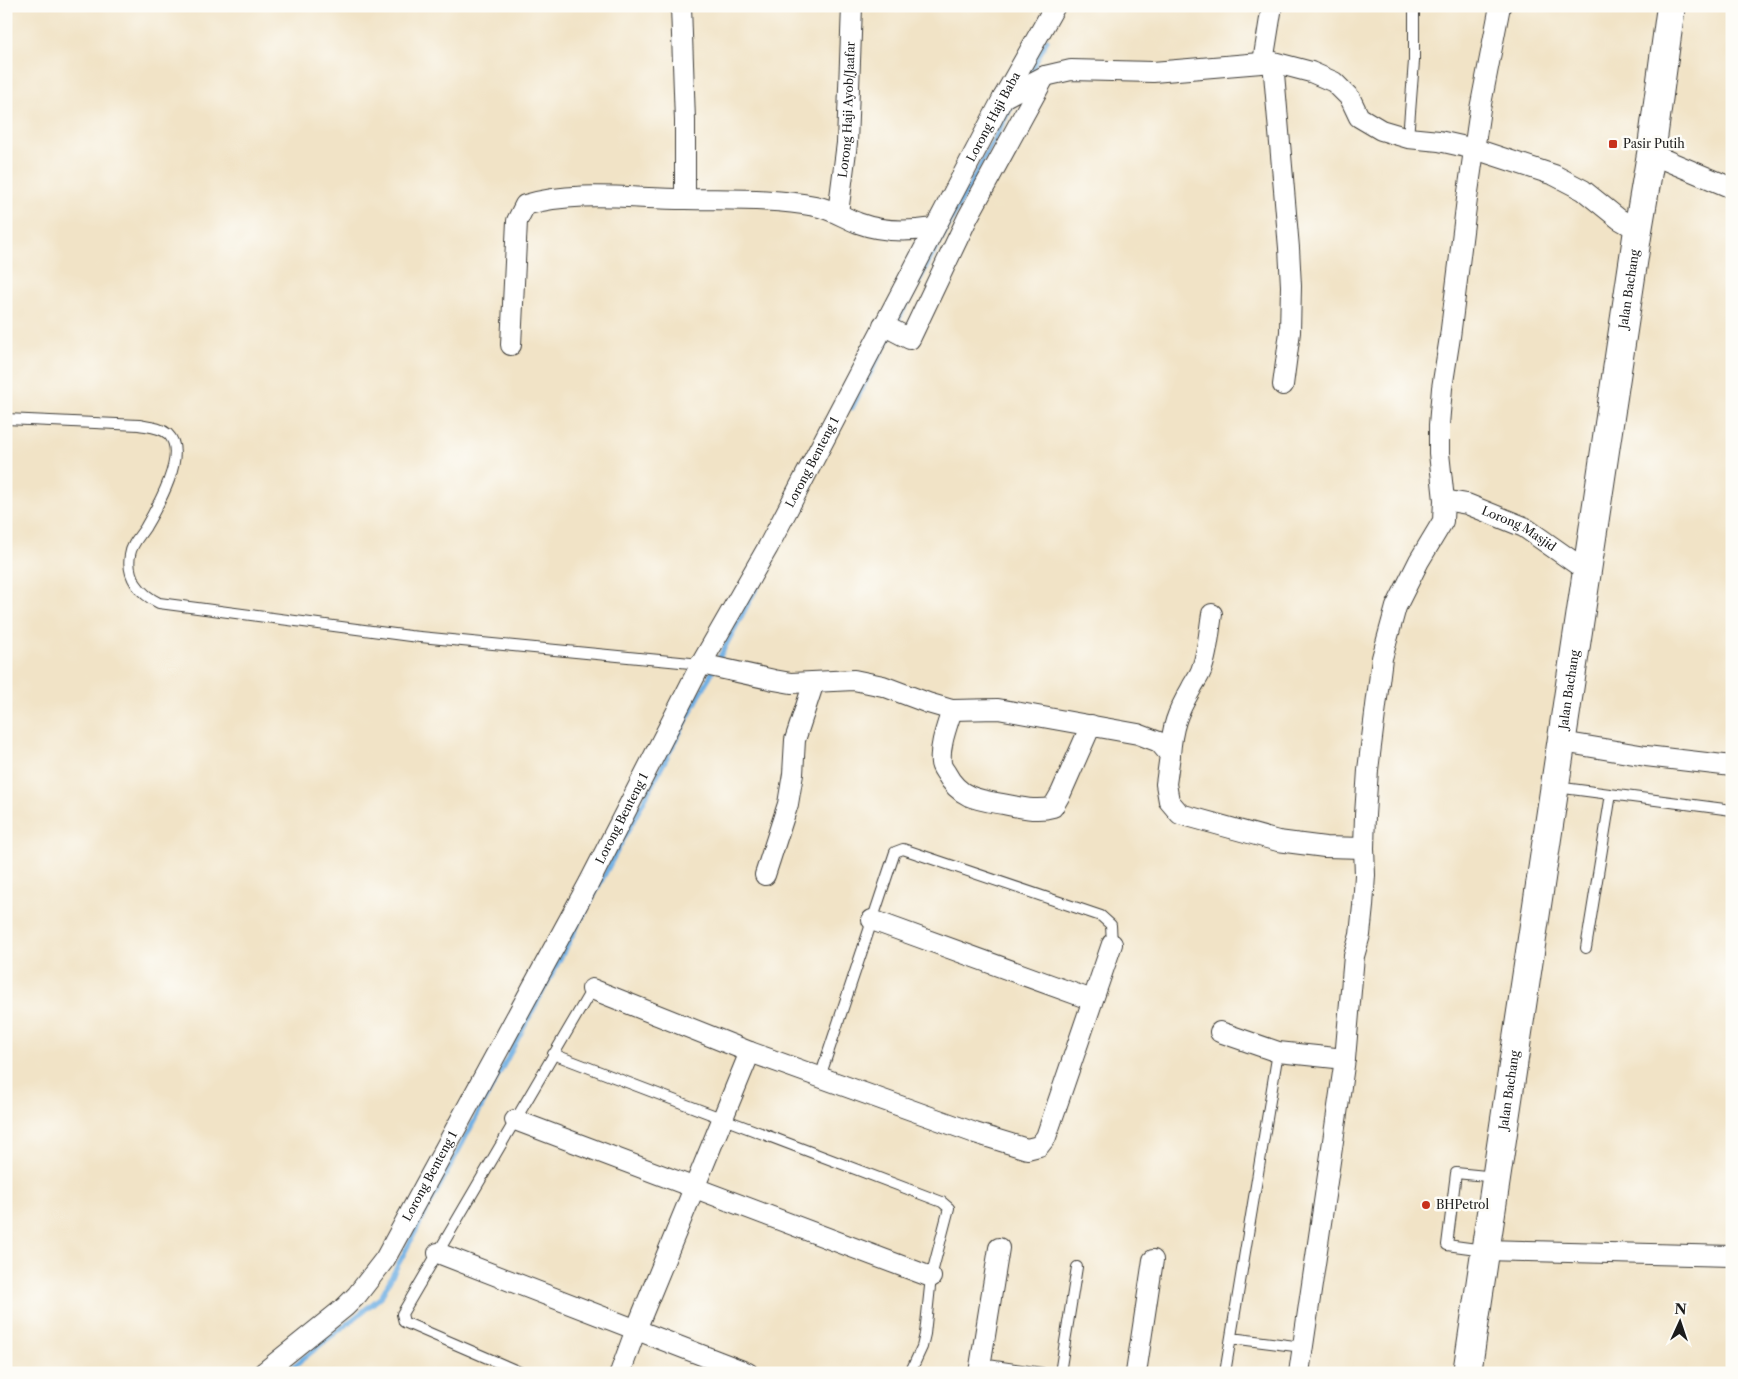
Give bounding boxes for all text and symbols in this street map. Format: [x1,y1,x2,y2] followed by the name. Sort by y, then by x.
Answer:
[835,41,858,179] street label: Lorong Haji Ayob/Jaafar
[963,69,1024,164] street label: Lorong Haji Baba
[1623,136,1685,151] place label: Pasir Putih
[1607,138,1619,150] marker: Pasir Putih
[1615,248,1642,332] street label: Jalan Bachang
[782,414,842,510] street label: Lorong Benteng 1
[1480,503,1560,555] street label: Lorong Masjid
[1555,648,1582,732] street label: Jalan Bachang
[592,770,651,866] street label: Lorong Benteng 1
[1495,1049,1522,1133] street label: Jalan Bachang
[399,1128,460,1224] street label: Lorong Benteng 1
[1436,1197,1489,1212] place label: BHPetrol
[1420,1199,1432,1211] marker: BHPetrol
[1656,1296,1706,1346] north arrow
[1674,1300,1687,1318] text: N

